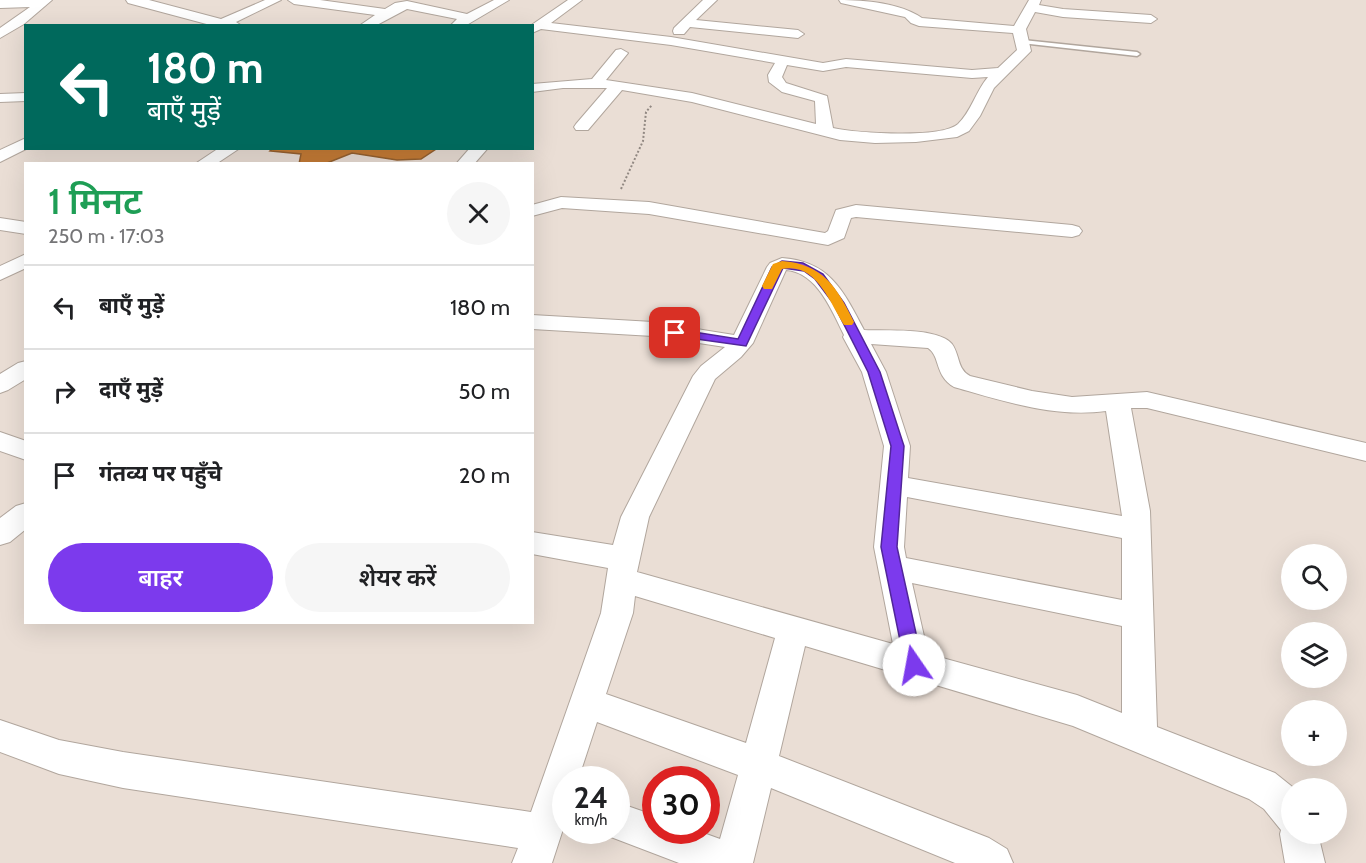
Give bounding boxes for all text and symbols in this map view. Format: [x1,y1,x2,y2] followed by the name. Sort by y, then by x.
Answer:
[147,42,263,94] text: 180 m
[48,48,126,126] icon: left
[147,94,221,127] text: बाएँ मुड़ें
[48,179,142,223] text: 1 मिनट
[447,182,510,245] button: close
[48,224,165,248] text: 250 m · 17:03
[48,291,81,324] icon: left
[99,292,164,319] text: बाएँ मुड़ें
[450,294,510,321] text: 180 m
[649,307,700,358] pin
[658,316,691,349] icon: arrive
[48,375,81,408] icon: right
[99,376,163,403] text: दाएँ मुड़ें
[458,378,510,405] text: 50 m
[48,459,81,492] icon: arrive
[99,460,222,487] text: गंतव्य पर पहुँचे
[459,462,510,489] text: 20 m
[48,543,273,612] button: बाहर
[285,543,510,612] button: शेयर करें
[1281,544,1347,844] map controls
[1281,544,1347,610] button: search
[1281,622,1347,688] button: layers
[882,633,946,697] position arrow
[1281,700,1347,766] button: +
[642,766,720,844] speed limit sign: 30
[1281,778,1347,844] button: −
[574,779,608,816] text: 24
[575,811,607,829] text: km/h

